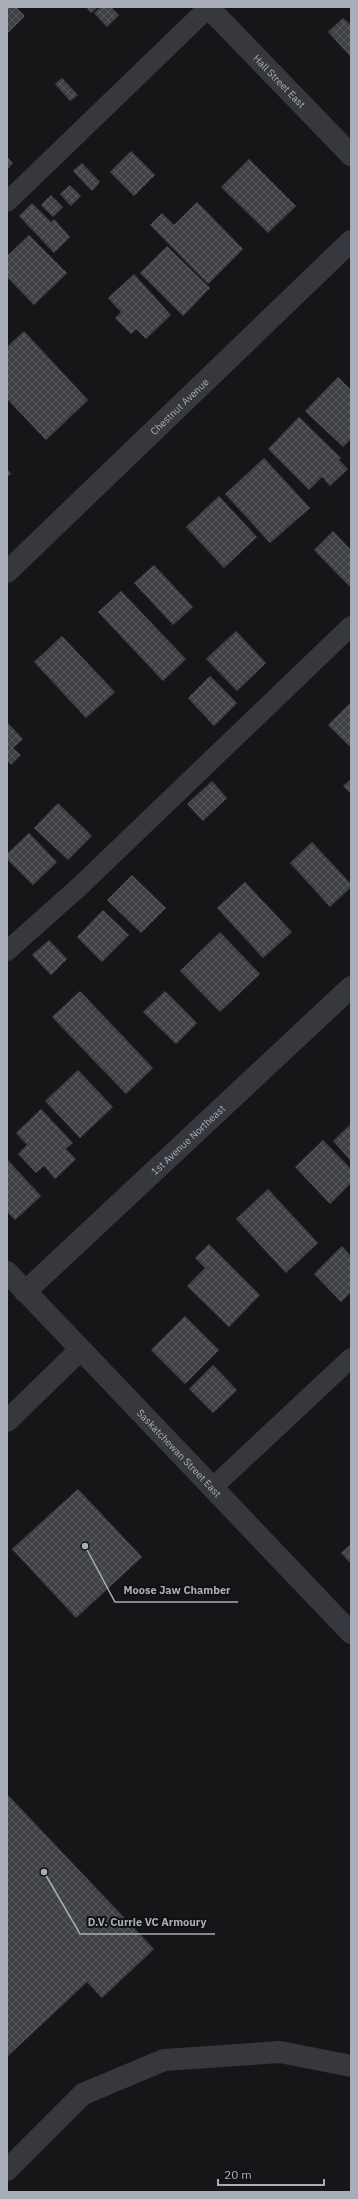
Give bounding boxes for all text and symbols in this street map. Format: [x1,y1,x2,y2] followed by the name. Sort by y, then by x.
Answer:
[250,52,308,111] street label: Hall Street East
[148,375,212,438] street label: Chestnut Avenue
[148,1102,229,1178] street label: 1st Avenue Northeast
[134,1407,224,1500] street label: Saskatchewan Street East
[115,1579,238,1602] callout: Moose Jaw Chamber
[123,1583,231,1597] text: Moose Jaw Chamber
[80,1911,215,1934] callout: D.V. Currie VC Armoury
[88,1915,206,1929] text: D.V. Currie VC Armoury
[218,2161,324,2187] scale bar
[224,2167,252,2182] text: 20 m

